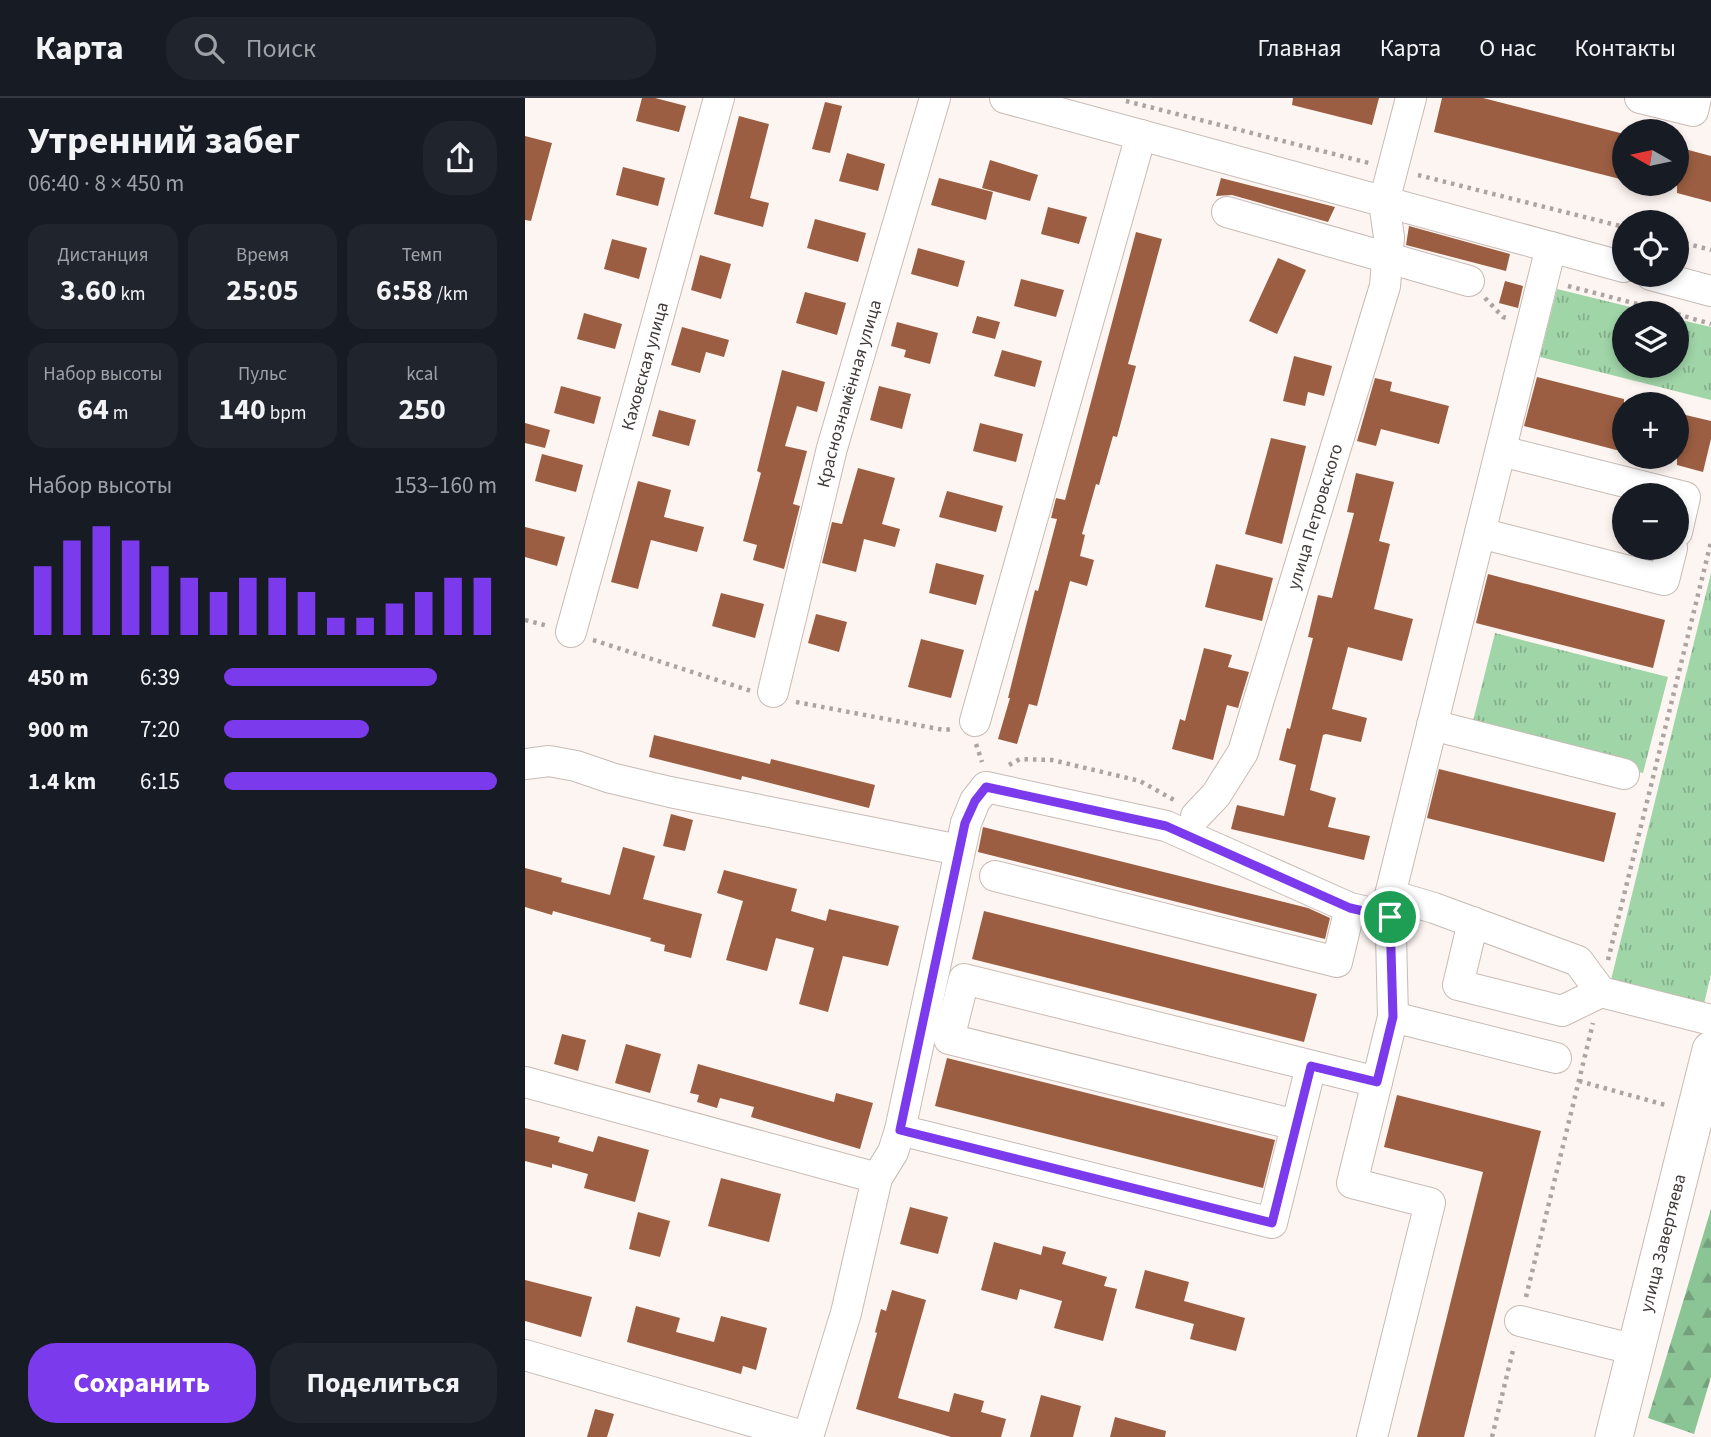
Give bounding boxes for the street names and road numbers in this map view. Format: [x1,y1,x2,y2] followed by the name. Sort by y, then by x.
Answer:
[811,297,888,490] street label: Краснознамённая улица
[615,299,675,433] street label: Каховская улица
[1281,441,1349,593] street label: улица Петровского
[1634,1171,1692,1315] street label: улица Завертяева

